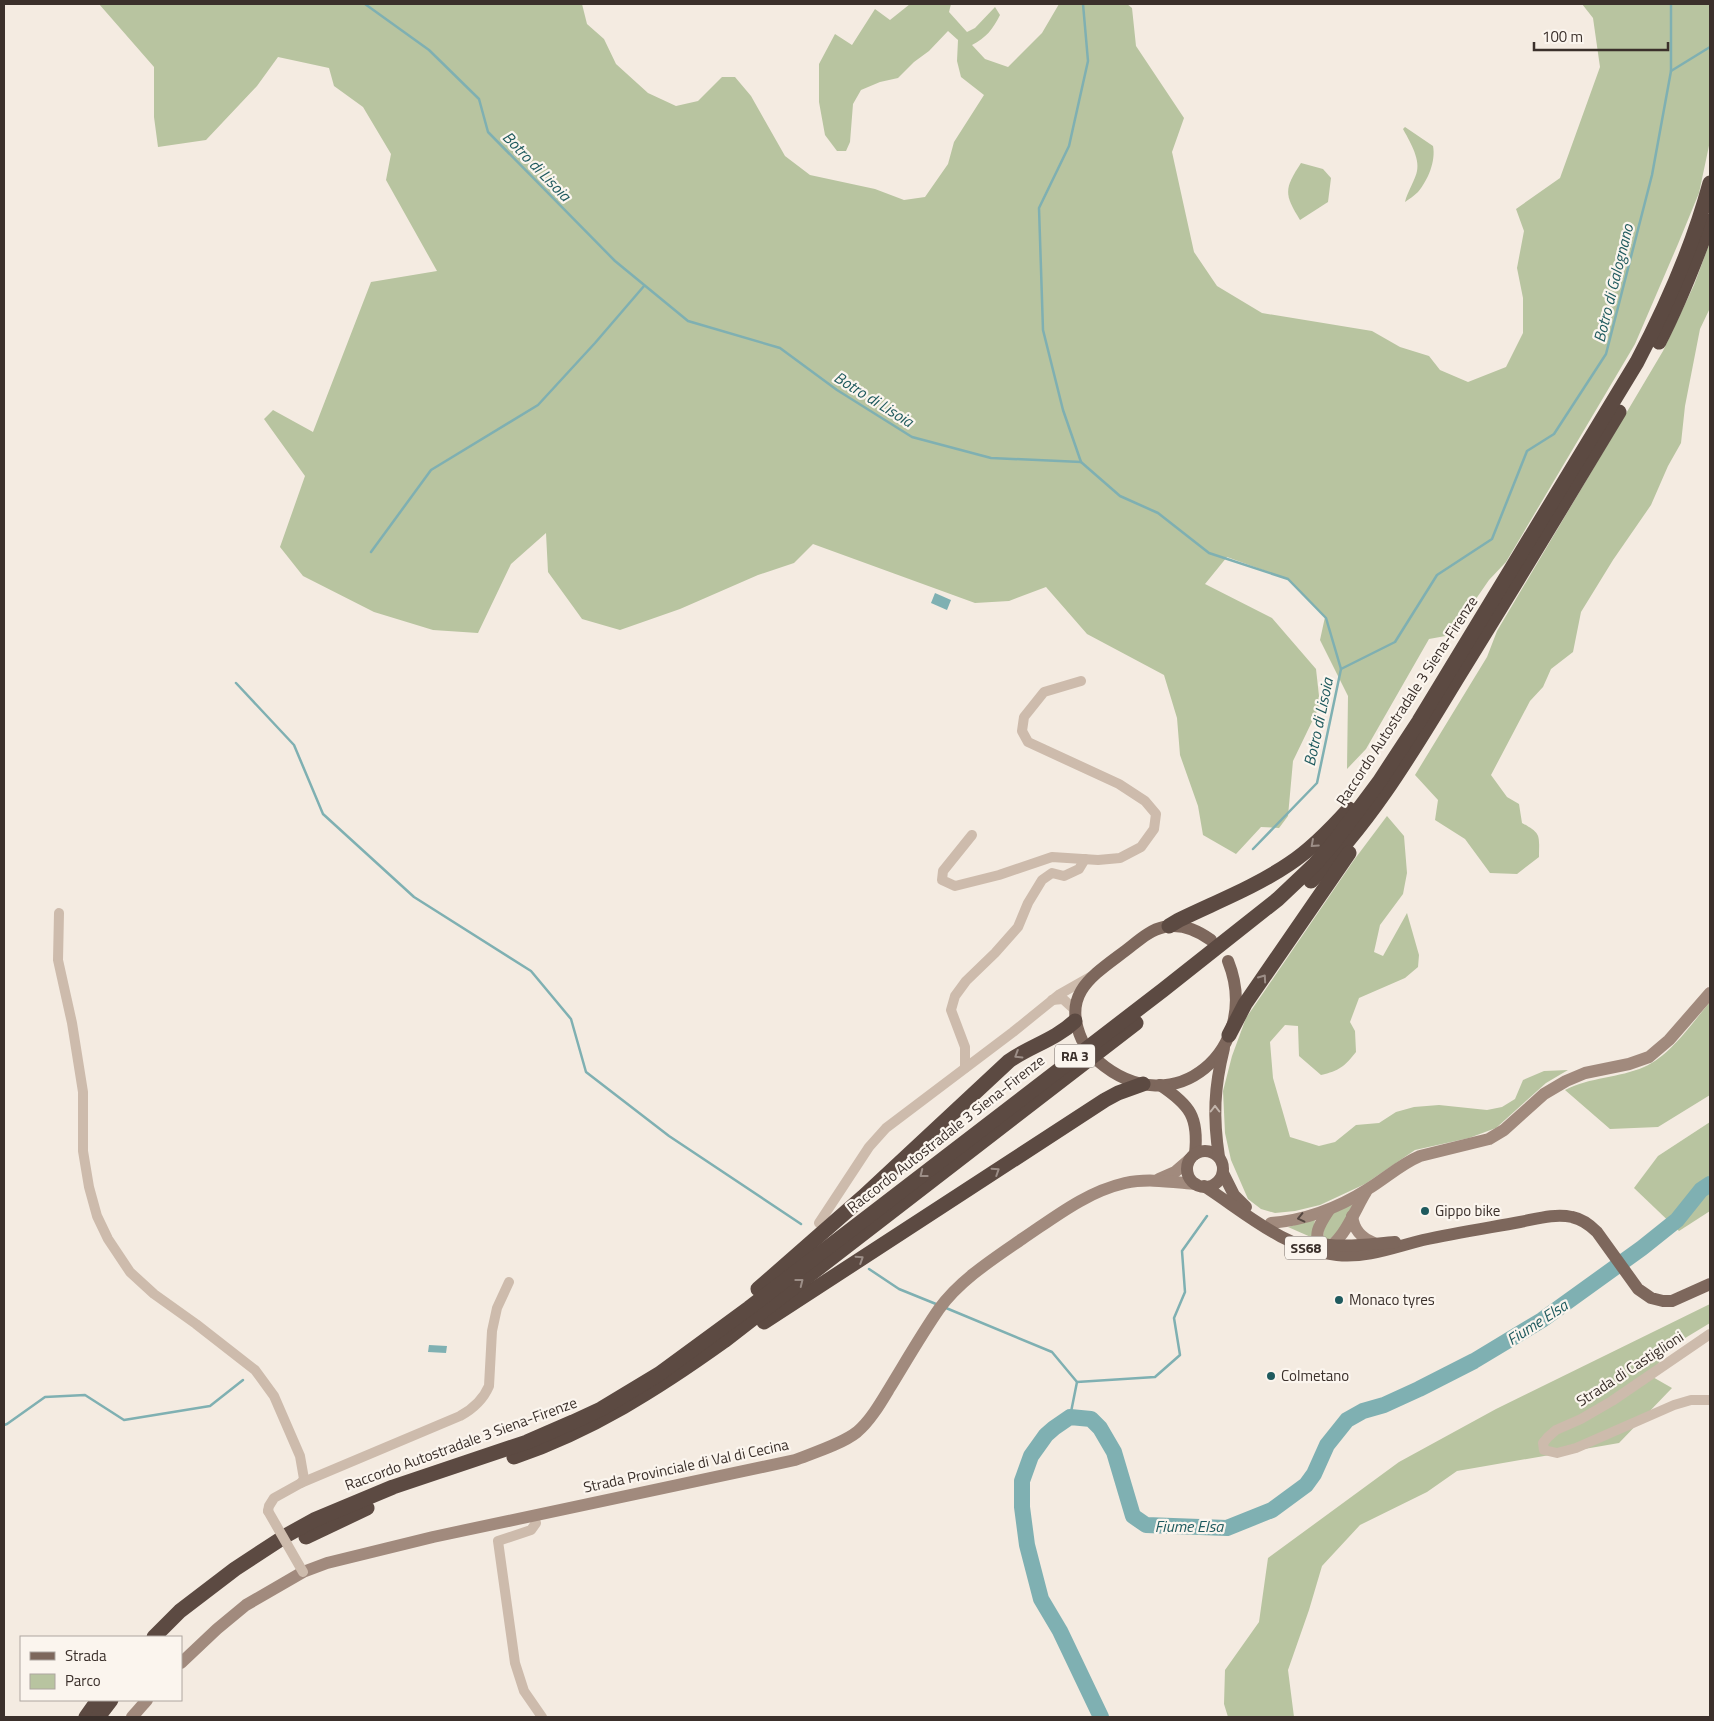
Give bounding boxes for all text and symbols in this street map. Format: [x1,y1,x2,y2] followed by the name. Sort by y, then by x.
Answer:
[1534,20,1668,52] scale bar
[1542,25,1583,48] text: 100 m
[497,125,577,207] water label: Botro di Lisoia
[1587,220,1640,345] water label: Botro di Galognano
[830,365,919,433] water label: Botro di Lisoia
[1330,591,1483,810] street label: Raccordo Autostradale 3 Siena-Firenze
[1297,675,1339,768] water label: Botro di Lisoia
[1311,839,1320,848] one-way arrow
[1257,975,1266,984] one-way arrow
[1055,1044,1095,1068] road number: RA 3
[842,1049,1050,1218] street label: Raccordo Autostradale 3 Siena-Firenze
[1014,1049,1024,1058] one-way arrow
[1210,1104,1220,1112] one-way arrow
[920,1168,929,1176] one-way arrow
[991,1168,1000,1177] one-way arrow
[1435,1199,1500,1222] place label: Gippo bike
[1419,1205,1431,1217] marker: Gippo bike
[1296,1213,1305,1223] one-way arrow
[1285,1236,1327,1260] road number: SS68
[854,1256,863,1265] one-way arrow
[794,1280,803,1288] one-way arrow
[1349,1288,1435,1311] place label: Monaco tyres
[1502,1293,1573,1351] water label: Fiume Elsa
[1333,1294,1345,1306] marker: Monaco tyres
[1571,1325,1688,1412] street label: Strada di Castiglioni
[1281,1364,1349,1387] place label: Colmetano
[1265,1370,1277,1382] marker: Colmetano
[342,1391,580,1496] street label: Raccordo Autostradale 3 Siena-Firenze
[581,1432,791,1499] street label: Strada Provinciale di Val di Cecina
[1155,1514,1224,1538] water label: Fiume Elsa
[20,1636,182,1701] legend
[65,1644,107,1667] text: Strada
[65,1669,101,1692] text: Parco

